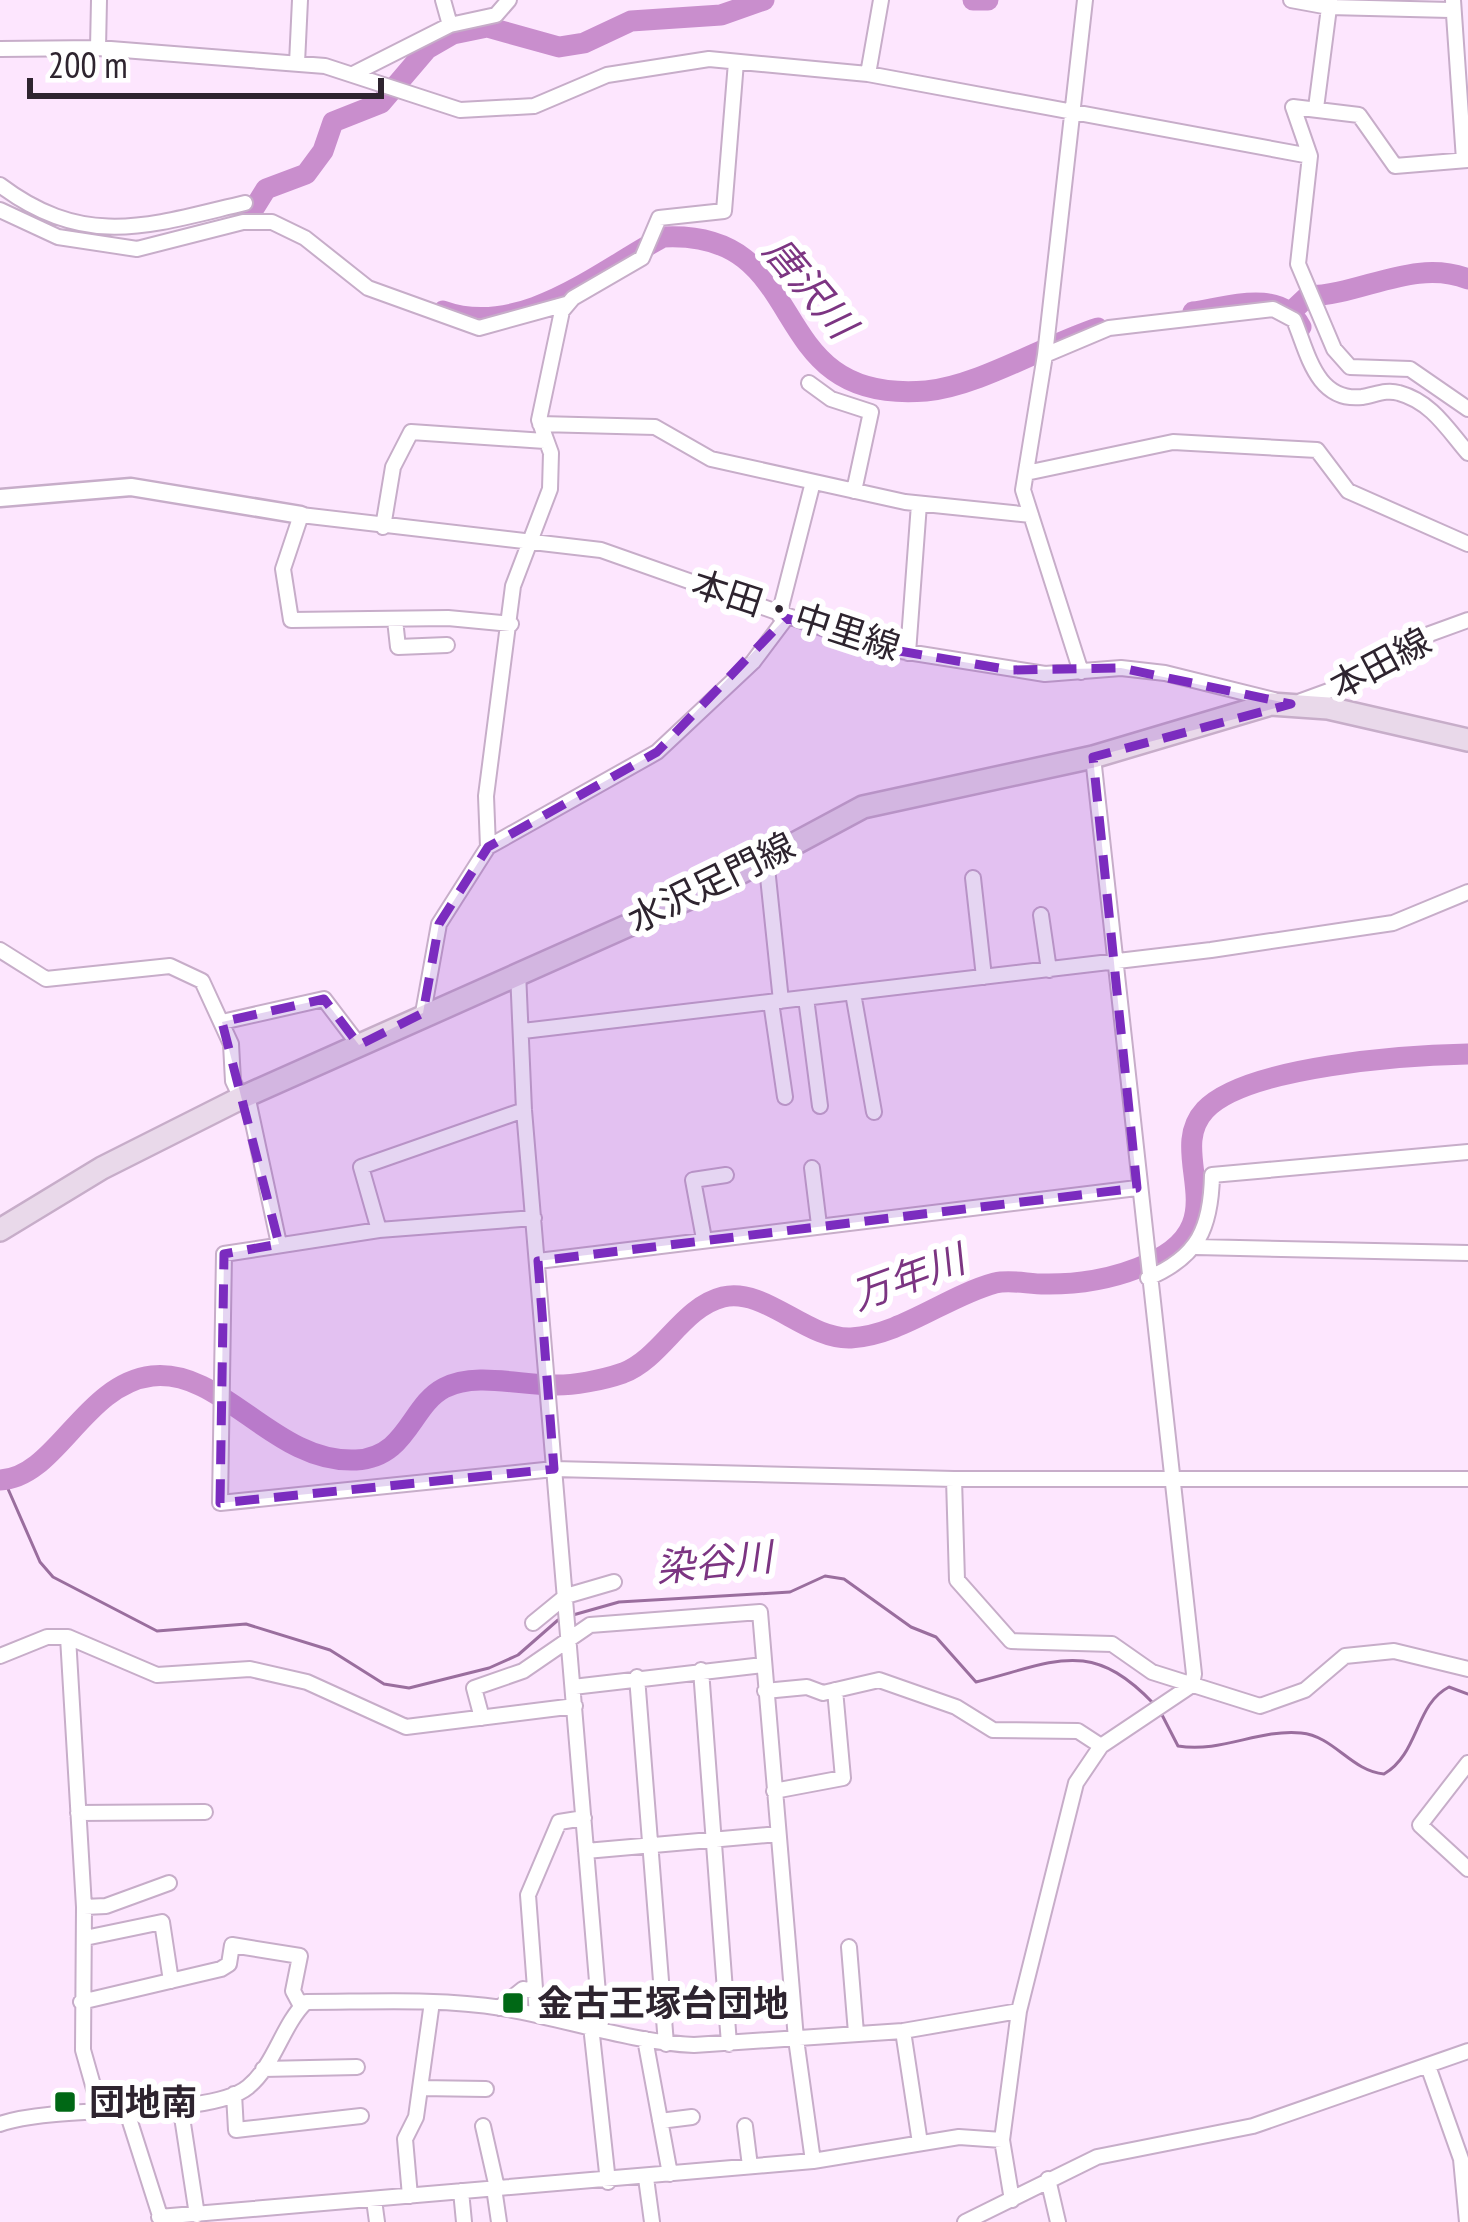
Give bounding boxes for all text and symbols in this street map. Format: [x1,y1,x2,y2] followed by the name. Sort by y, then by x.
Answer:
[30,24,381,98] scale bar
[48,41,128,88] text: 200 m
[753,225,870,351] water label: 唐沢川
[686,559,906,670] street label: 本田・中里線
[1321,616,1438,709] street label: 本田線
[620,821,802,942] street label: 水沢足門線
[844,1231,975,1321] water label: 万年川
[653,1530,779,1593] water label: 染谷川
[537,1979,789,2026] place label: 金古王塚台団地
[500,1990,526,2016] marker: 金古王塚台団地
[89,2078,197,2125] place label: 団地南
[52,2089,78,2115] marker: 団地南

